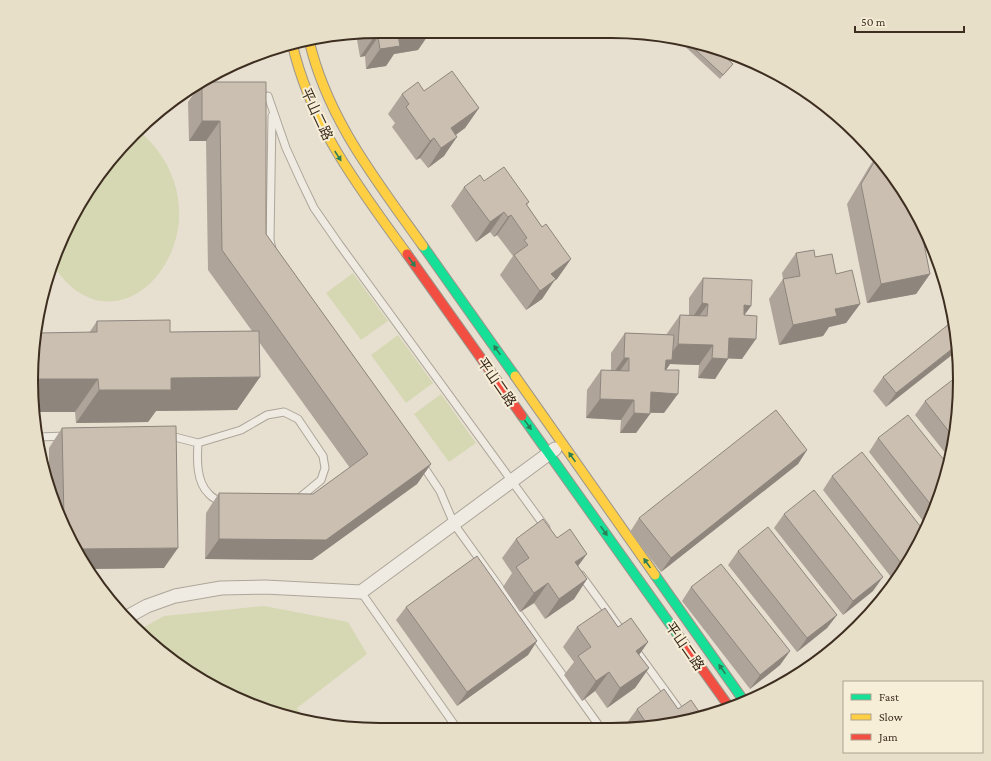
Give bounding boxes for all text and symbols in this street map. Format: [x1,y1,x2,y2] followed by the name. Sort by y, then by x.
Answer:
[855,8,964,34] scale bar
[861,15,886,29] text: 50 m
[298,85,336,143] street label: 平山二路
[334,151,342,161] one-way arrow
[408,257,416,268] one-way arrow
[493,345,501,356] one-way arrow
[474,354,520,410] street label: 平山二路
[524,420,532,431] one-way arrow
[568,451,576,462] one-way arrow
[600,526,608,536] one-way arrow
[643,558,651,568] one-way arrow
[662,618,708,674] street label: 平山二路
[718,664,726,674] one-way arrow
[843,681,983,753] legend
[879,690,900,704] text: Fast
[879,710,903,724] text: Slow
[878,730,898,744] text: Jam

